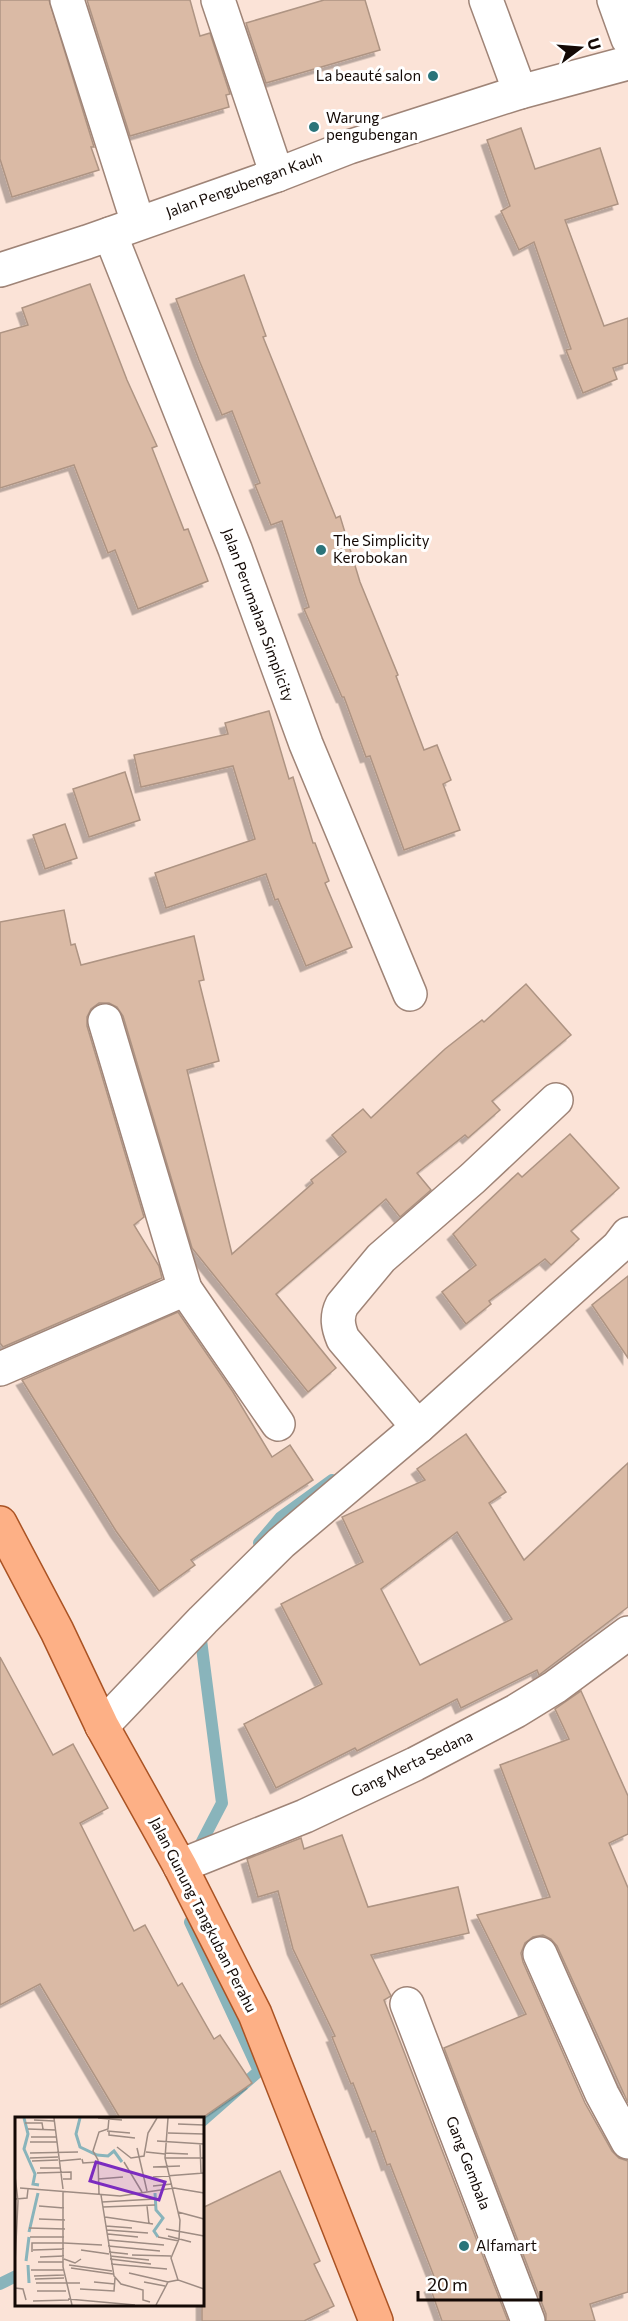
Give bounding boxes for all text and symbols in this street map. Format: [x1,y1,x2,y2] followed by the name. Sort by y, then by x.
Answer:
[550,18,610,78] north arrow
[584,36,606,52] text: U
[316,66,421,84] place label: La beauté salon
[426,69,440,83] marker: La beauté salon
[326,108,418,143] place label: Warung pengubengan
[307,120,321,134] marker: Warung pengubengan
[163,147,324,221] street label: Jalan Pengubengan Kauh
[219,526,299,704] street label: Jalan Perumahan Simplicity
[333,531,430,566] place label: The Simplicity Kerobokan
[314,543,328,557] marker: The Simplicity Kerobokan
[348,1726,475,1800] street label: Gang Merta Sedana
[147,1814,261,2015] street label: Jalan Gunung Tangkuban Perahu
[443,2113,495,2212] street label: Gang Gembala
[15,2117,204,2306] inset map
[476,2236,537,2254] place label: Alfamart
[457,2239,471,2253] marker: Alfamart
[418,2264,541,2302] scale bar
[427,2273,468,2295] text: 20 m

